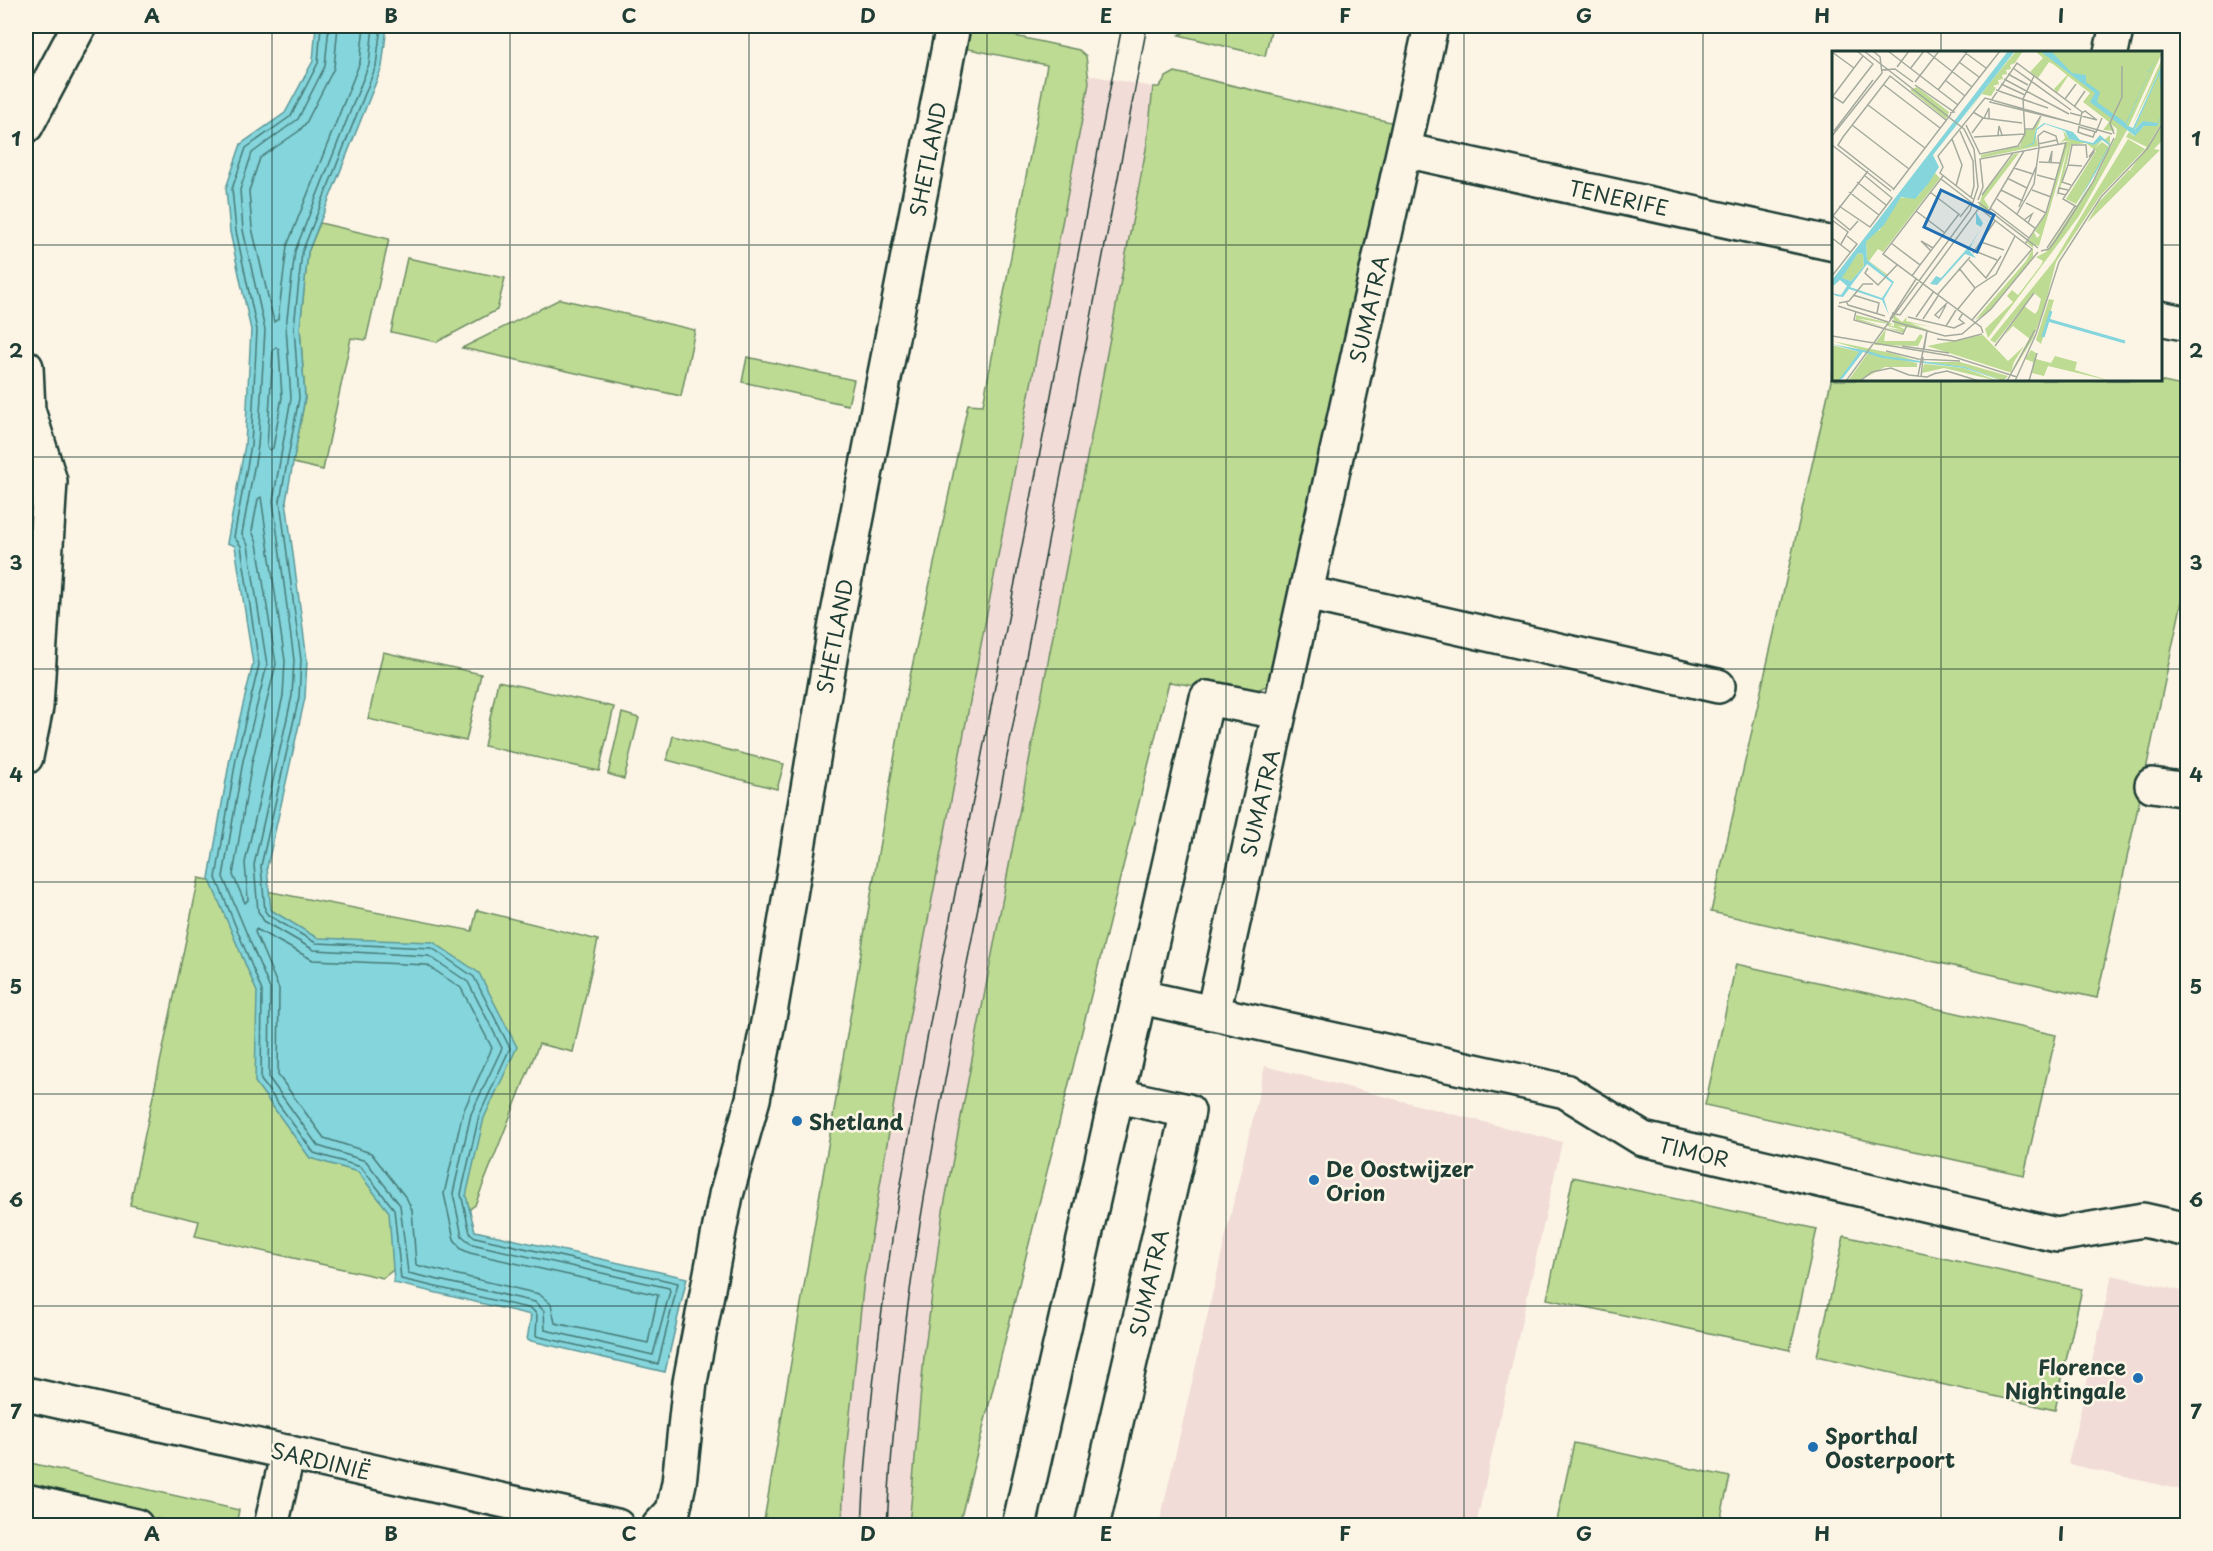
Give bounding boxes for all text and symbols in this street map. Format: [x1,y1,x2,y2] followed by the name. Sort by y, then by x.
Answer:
[144,0,160,30] text: A
[384,0,398,30] text: B
[621,0,637,30] text: C
[860,0,876,30] text: D
[1100,0,1112,30] text: E
[1339,0,1351,30] text: F
[1576,0,1592,30] text: G
[1814,0,1830,30] text: H
[2058,0,2064,30] text: I
[1832,51,2162,381] inset map
[900,99,954,219] street label: SHETLAND
[11,123,21,153] text: 1
[2191,123,2201,153] text: 1
[1566,171,1672,223] street label: TENERIFE
[1340,252,1396,366] street label: SUMATRA
[9,335,23,365] text: 2
[2189,335,2203,365] text: 2
[9,547,23,577] text: 3
[2189,547,2203,577] text: 3
[807,576,861,696] street label: SHETLAND
[1231,746,1287,860] street label: SUMATRA
[9,759,23,789] text: 4
[2189,759,2203,789] text: 4
[10,971,22,1001] text: 5
[2190,971,2202,1001] text: 5
[809,1105,904,1137] place label: Shetland
[790,1114,804,1128] marker: Shetland
[1656,1127,1732,1175] street label: TIMOR
[1326,1152,1474,1208] place label: De Oostwijzer Orion
[1307,1173,1321,1187] marker: De Oostwijzer Orion
[9,1184,23,1214] text: 6
[2189,1184,2203,1214] text: 6
[1120,1226,1176,1340] street label: SUMATRA
[2005,1350,2126,1406] place label: Florence Nightingale
[2131,1371,2145,1385] marker: Florence Nightingale
[10,1396,22,1426] text: 7
[2190,1396,2202,1426] text: 7
[1825,1419,1955,1475] place label: Sporthal Oosterpoort
[268,1433,374,1487] street label: SARDINIË
[1806,1440,1820,1454] marker: Sporthal Oosterpoort
[144,1518,160,1548] text: A
[384,1518,398,1548] text: B
[621,1518,637,1548] text: C
[860,1518,876,1548] text: D
[1100,1518,1112,1548] text: E
[1339,1518,1351,1548] text: F
[1576,1518,1592,1548] text: G
[1814,1518,1830,1548] text: H
[2058,1518,2064,1548] text: I

